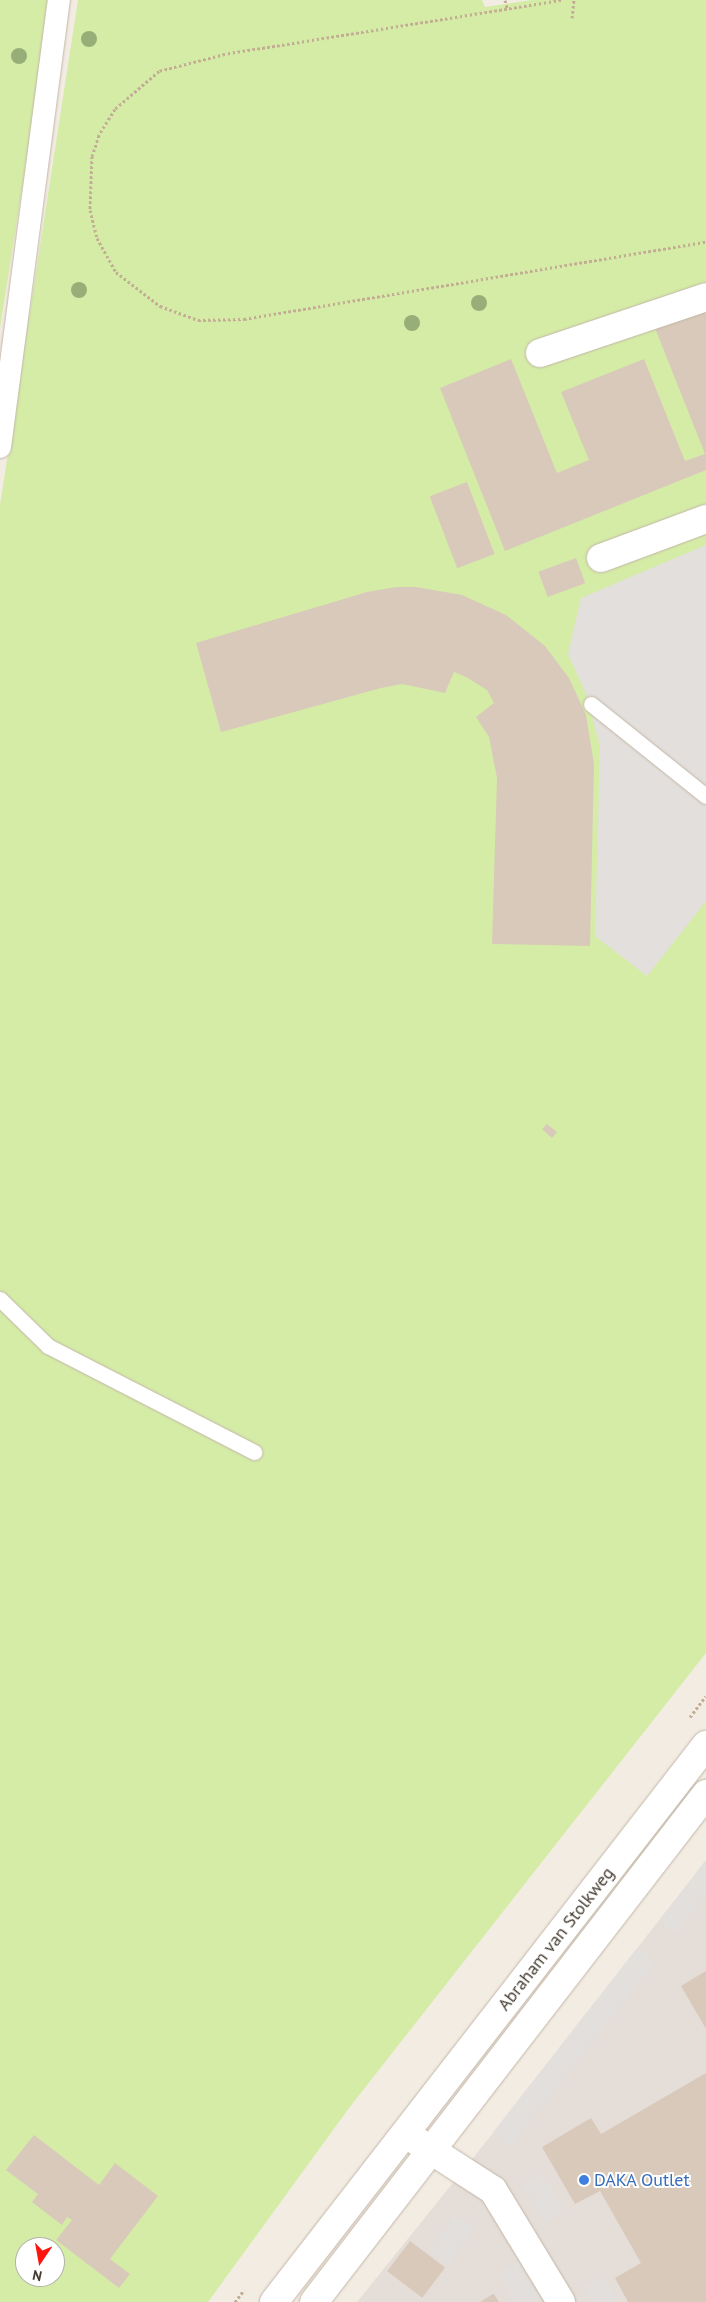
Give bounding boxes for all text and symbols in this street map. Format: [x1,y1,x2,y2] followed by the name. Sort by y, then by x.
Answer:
[493,1863,619,2015] street label: Abraham van Stolkweg
[594,2169,690,2191] place label: DAKA Outlet
[578,2174,590,2186] marker: DAKA Outlet
[15,2237,65,2287] north arrow
[31,2266,43,2285] text: N

